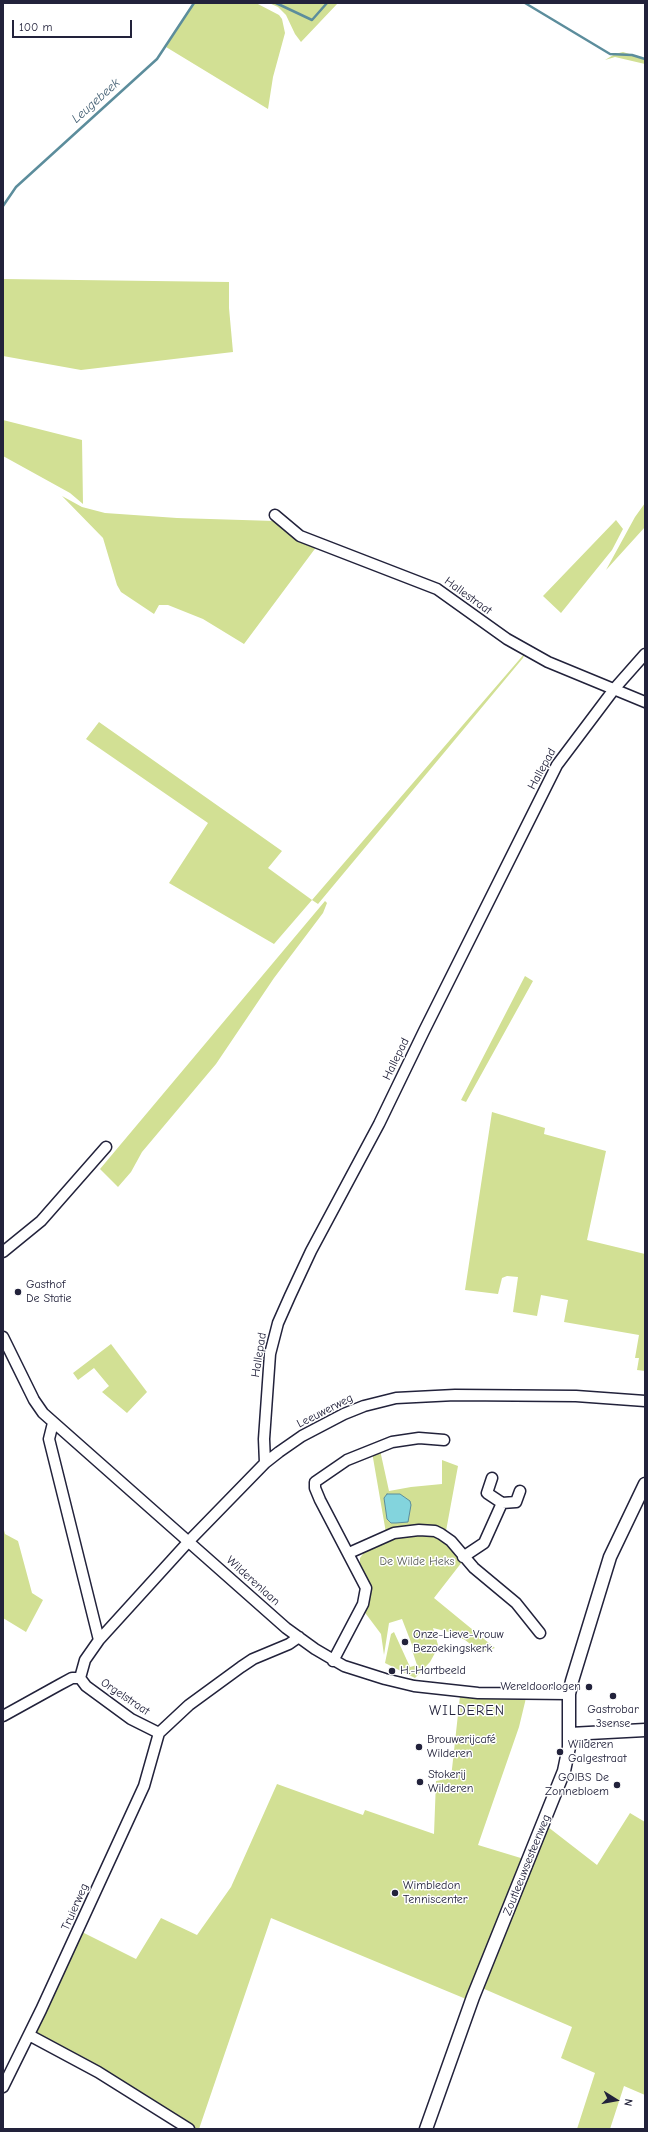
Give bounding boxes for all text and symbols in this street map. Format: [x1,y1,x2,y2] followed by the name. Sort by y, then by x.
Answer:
[14,12,134,38] scale bar
[19,20,52,34] text: 100 m
[69,75,123,127] water label: Leugebeek
[442,574,494,618] street label: Hallestraat
[525,746,559,792] street label: Hallepad
[380,1036,412,1082] street label: Hallepad
[26,1278,72,1306] place label: Gasthof De Statie
[13,1287,23,1297] marker: Gasthof De Statie
[248,1332,270,1378] street label: Hallepad
[295,1391,355,1431] street label: Leeuwerweg
[223,1553,283,1609] street label: Wilderenlaan
[379,1555,455,1569] park label: De Wilde Heks
[413,1628,504,1656] place label: Onze-Lieve-Vrouw Bezoekingskerk
[400,1637,410,1647] marker: Onze-Lieve-Vrouw Bezoekingskerk
[400,1664,466,1678] place label: H.-Hartbeeld
[387,1666,397,1676] marker: H.-Hartbeeld
[98,1675,152,1719] street label: Orgelstraat
[500,1680,581,1694] place label: Wereldoorlogen
[584,1682,594,1692] marker: Wereldoorlogen
[608,1691,618,1701] marker: Gastrobar 3sense
[429,1703,505,1719] district label: WILDEREN
[587,1703,639,1731] place label: Gastrobar 3sense
[427,1733,496,1761] place label: Brouwerijcafé Wilderen
[568,1738,627,1766] place label: Wilderen Galgestraat
[414,1742,424,1752] marker: Brouwerijcafé Wilderen
[555,1747,565,1757] marker: Wilderen Galgestraat
[428,1768,473,1796] place label: Stokerij Wilderen
[545,1771,609,1799] place label: GO!BS De Zonnebloem
[415,1777,425,1787] marker: Stokerij Wilderen
[612,1780,622,1790] marker: GO!BS De Zonnebloem
[500,1812,554,1918] street label: Zoutleeuwsesteenweg
[403,1879,468,1907] place label: Wimbledon Tenniscenter
[58,1881,92,1933] street label: Truierweg
[390,1888,400,1898] marker: Wimbledon Tenniscenter
[596,2080,636,2120] north arrow
[621,2098,635,2107] text: N

